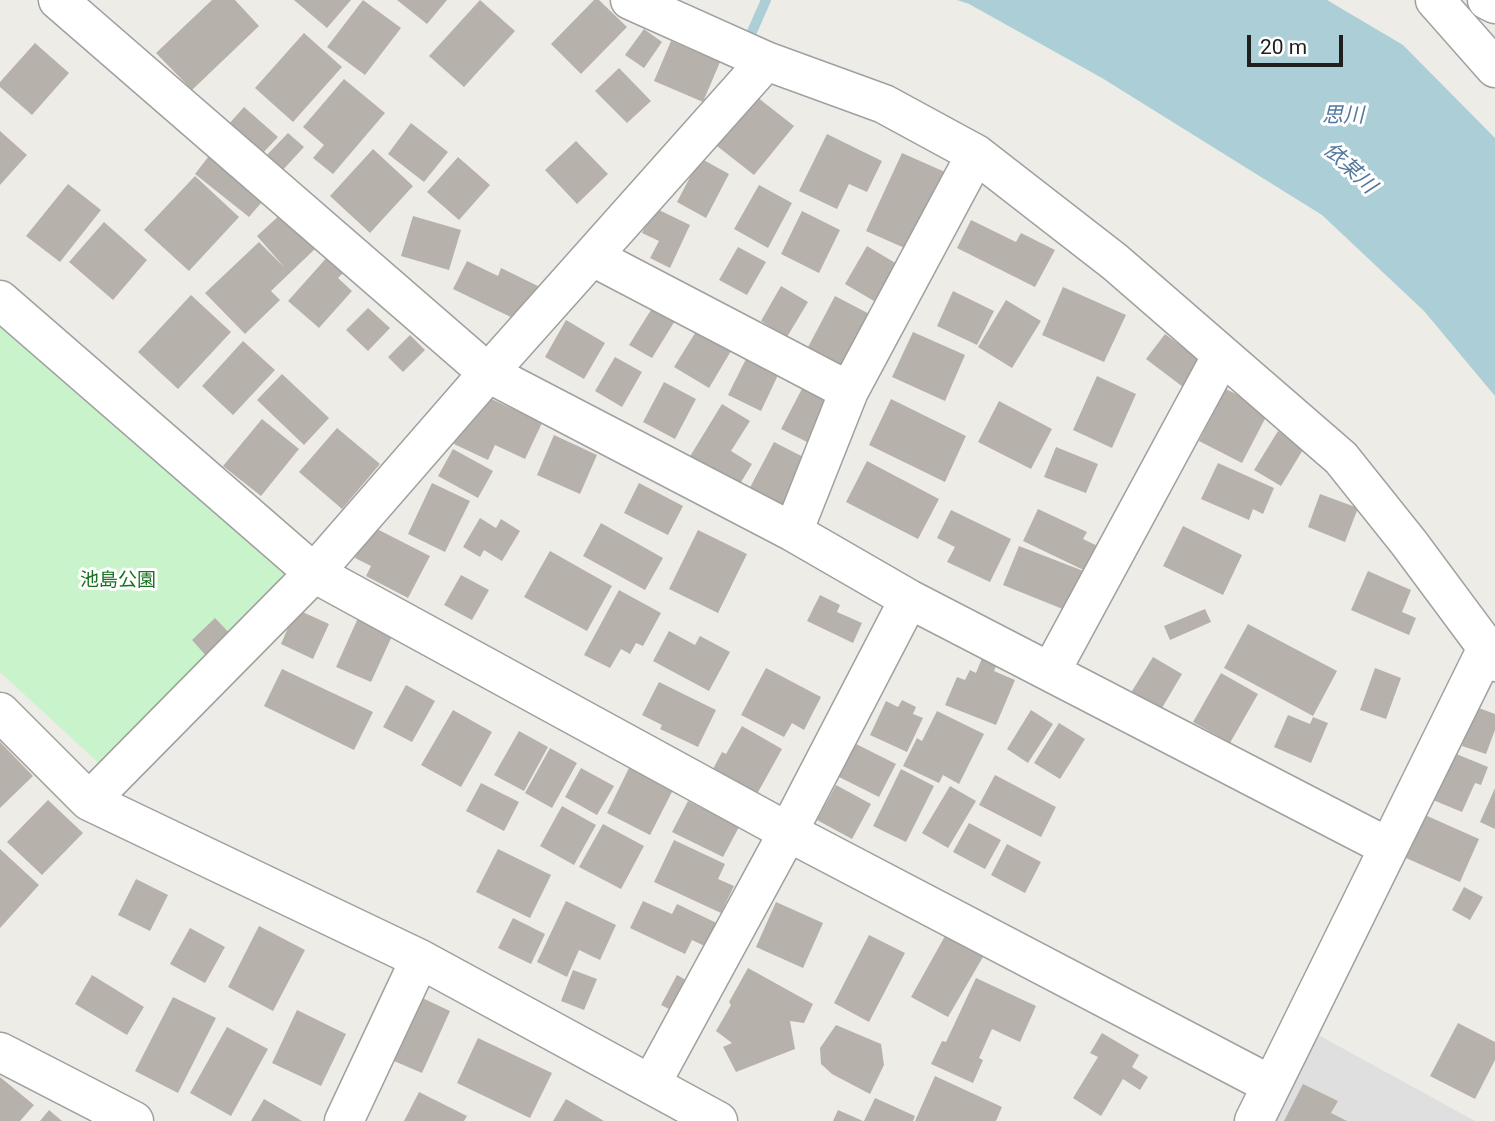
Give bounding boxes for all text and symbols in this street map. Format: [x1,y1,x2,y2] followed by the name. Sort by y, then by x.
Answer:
[1250,21,1346,65] scale bar
[1260,35,1307,59] text: 20 m
[1322,104,1364,130] water label: 思川
[1317,138,1381,200] water label: 依某川
[80,570,156,592] park label: 池島公園

